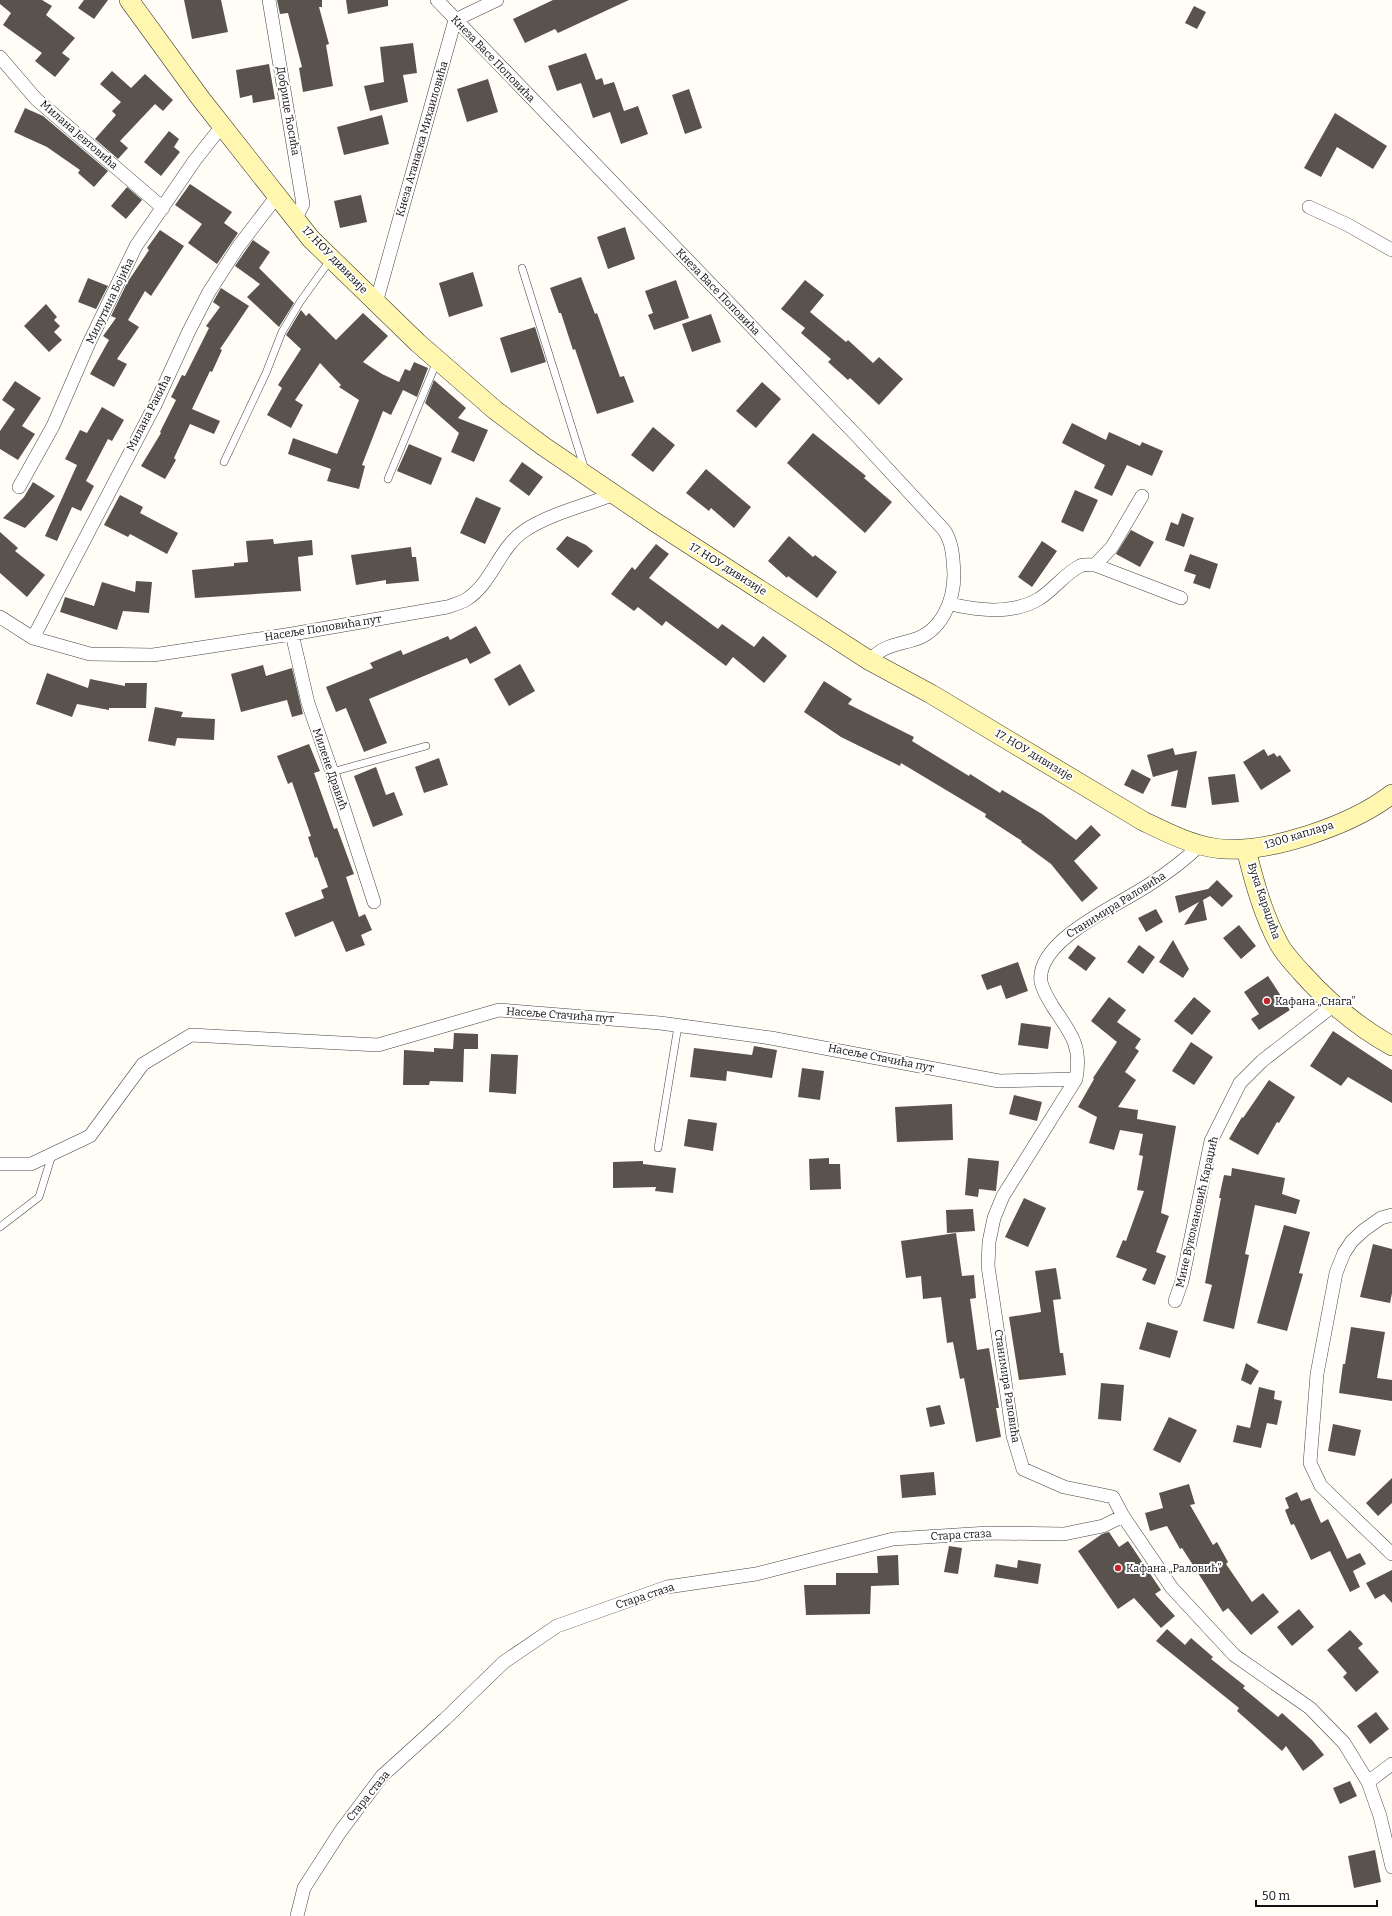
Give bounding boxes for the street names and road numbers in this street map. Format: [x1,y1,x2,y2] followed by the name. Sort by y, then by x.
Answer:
[448,13,538,105] street label: Кнеза Васе Поповића
[393,60,451,218] street label: Кнеза Атанаска Михаиловића
[274,66,302,156] street label: Добрице Ћосића
[38,98,120,172] street label: Милана Јевтовића
[300,224,370,296] street label: 17. НОУ дивизије
[673,246,763,338] street label: Кнеза Васе Поповића
[84,256,136,346] street label: Милутина Бојића
[124,373,174,453] street label: Милана Ракића
[687,540,769,598] street label: 17. НОУ дивизије
[264,612,383,644] street label: Насеље Поповића пут
[310,726,350,812] street label: Милене Дравић
[993,727,1075,783] street label: 17. НОУ дивизије
[1263,818,1335,852] street label: 1300 каплара
[1245,861,1283,941] street label: Вука Караџића
[1064,869,1168,941] street label: Станимира Раловића
[506,1005,615,1025] street label: Насеље Стачића пут
[827,1041,935,1075] street label: Насеље Стачића пут
[1173,1135,1221,1289] street label: Мине Вукомановић Караџић
[992,1328,1022,1444] street label: Станимира Раловића
[930,1527,992,1543] street label: Стара стаза
[614,1580,676,1612] street label: Стара стаза
[344,1768,392,1824] street label: Стара стаза

